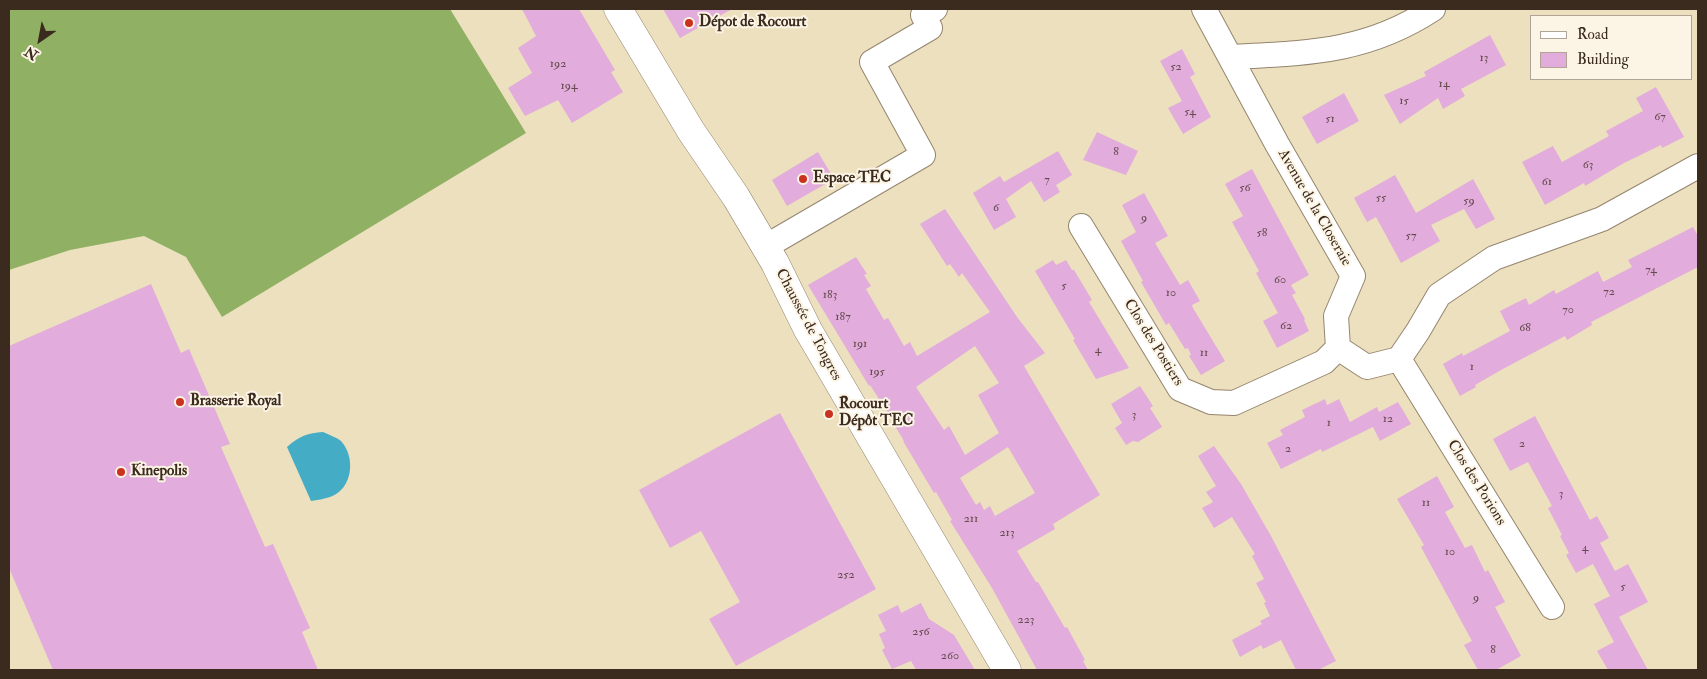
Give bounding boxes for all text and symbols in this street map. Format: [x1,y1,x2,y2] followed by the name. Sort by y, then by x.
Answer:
[699,14,806,32] place label: Dépot de Rocourt
[15,15,65,65] north arrow
[1530,15,1692,80] legend
[683,17,695,29] marker: Dépot de Rocourt
[1577,25,1608,44] text: Road
[22,42,41,64] text: N
[1577,50,1629,69] text: Building
[1480,51,1488,65] house number: 13
[550,57,566,71] house number: 192
[1170,60,1182,74] house number: 52
[1439,77,1449,91] house number: 14
[561,79,577,93] house number: 194
[1399,94,1409,108] house number: 15
[1184,105,1196,119] house number: 54
[1654,110,1666,124] house number: 67
[1325,112,1335,126] house number: 51
[1113,145,1119,159] house number: 8
[1273,146,1355,270] street label: Avenue de la Closeraie
[1583,158,1593,172] house number: 63
[813,170,891,188] place label: Espace TEC
[797,173,809,185] marker: Espace TEC
[1044,173,1050,187] house number: 7
[1542,175,1552,189] house number: 61
[1239,181,1251,195] house number: 56
[1376,191,1386,205] house number: 55
[1463,194,1475,208] house number: 59
[993,201,999,215] house number: 6
[1141,211,1147,225] house number: 9
[1257,226,1267,240] house number: 58
[1406,229,1416,243] house number: 57
[1645,263,1657,277] house number: 74
[771,266,845,384] street label: Chaussée de Tongres
[1274,273,1286,287] house number: 60
[1061,279,1067,293] house number: 5
[1603,285,1615,299] house number: 72
[1166,286,1176,300] house number: 10
[823,288,837,302] house number: 183
[1119,296,1187,390] street label: Clos des Postiers
[1562,303,1574,317] house number: 70
[835,310,851,324] house number: 187
[1280,319,1292,333] house number: 62
[1519,321,1531,335] house number: 68
[853,337,867,351] house number: 191
[1095,343,1101,357] house number: 4
[1200,346,1208,360] house number: 11
[1470,360,1474,374] house number: 1
[869,365,885,379] house number: 195
[190,393,281,411] place label: Brasserie Royal
[174,396,186,408] marker: Brasserie Royal
[839,396,913,431] place label: Rocourt Dépôt TEC
[823,408,835,420] marker: Rocourt Dépôt TEC
[1132,408,1136,422] house number: 3
[1383,412,1393,426] house number: 12
[1327,416,1331,430] house number: 1
[1443,437,1509,529] street label: Clos des Porions
[1519,437,1525,451] house number: 2
[1285,442,1291,456] house number: 2
[131,463,187,481] place label: Kinepolis
[115,466,127,478] marker: Kinepolis
[1559,487,1563,501] house number: 3
[1422,496,1430,510] house number: 11
[964,512,978,526] house number: 211
[1000,526,1014,540] house number: 213
[1582,541,1588,555] house number: 4
[1445,545,1455,559] house number: 10
[837,568,855,582] house number: 252
[1620,580,1626,594] house number: 5
[1473,591,1479,605] house number: 9
[1018,613,1034,627] house number: 223
[912,625,930,639] house number: 256
[1490,643,1496,657] house number: 8
[941,649,959,663] house number: 260

